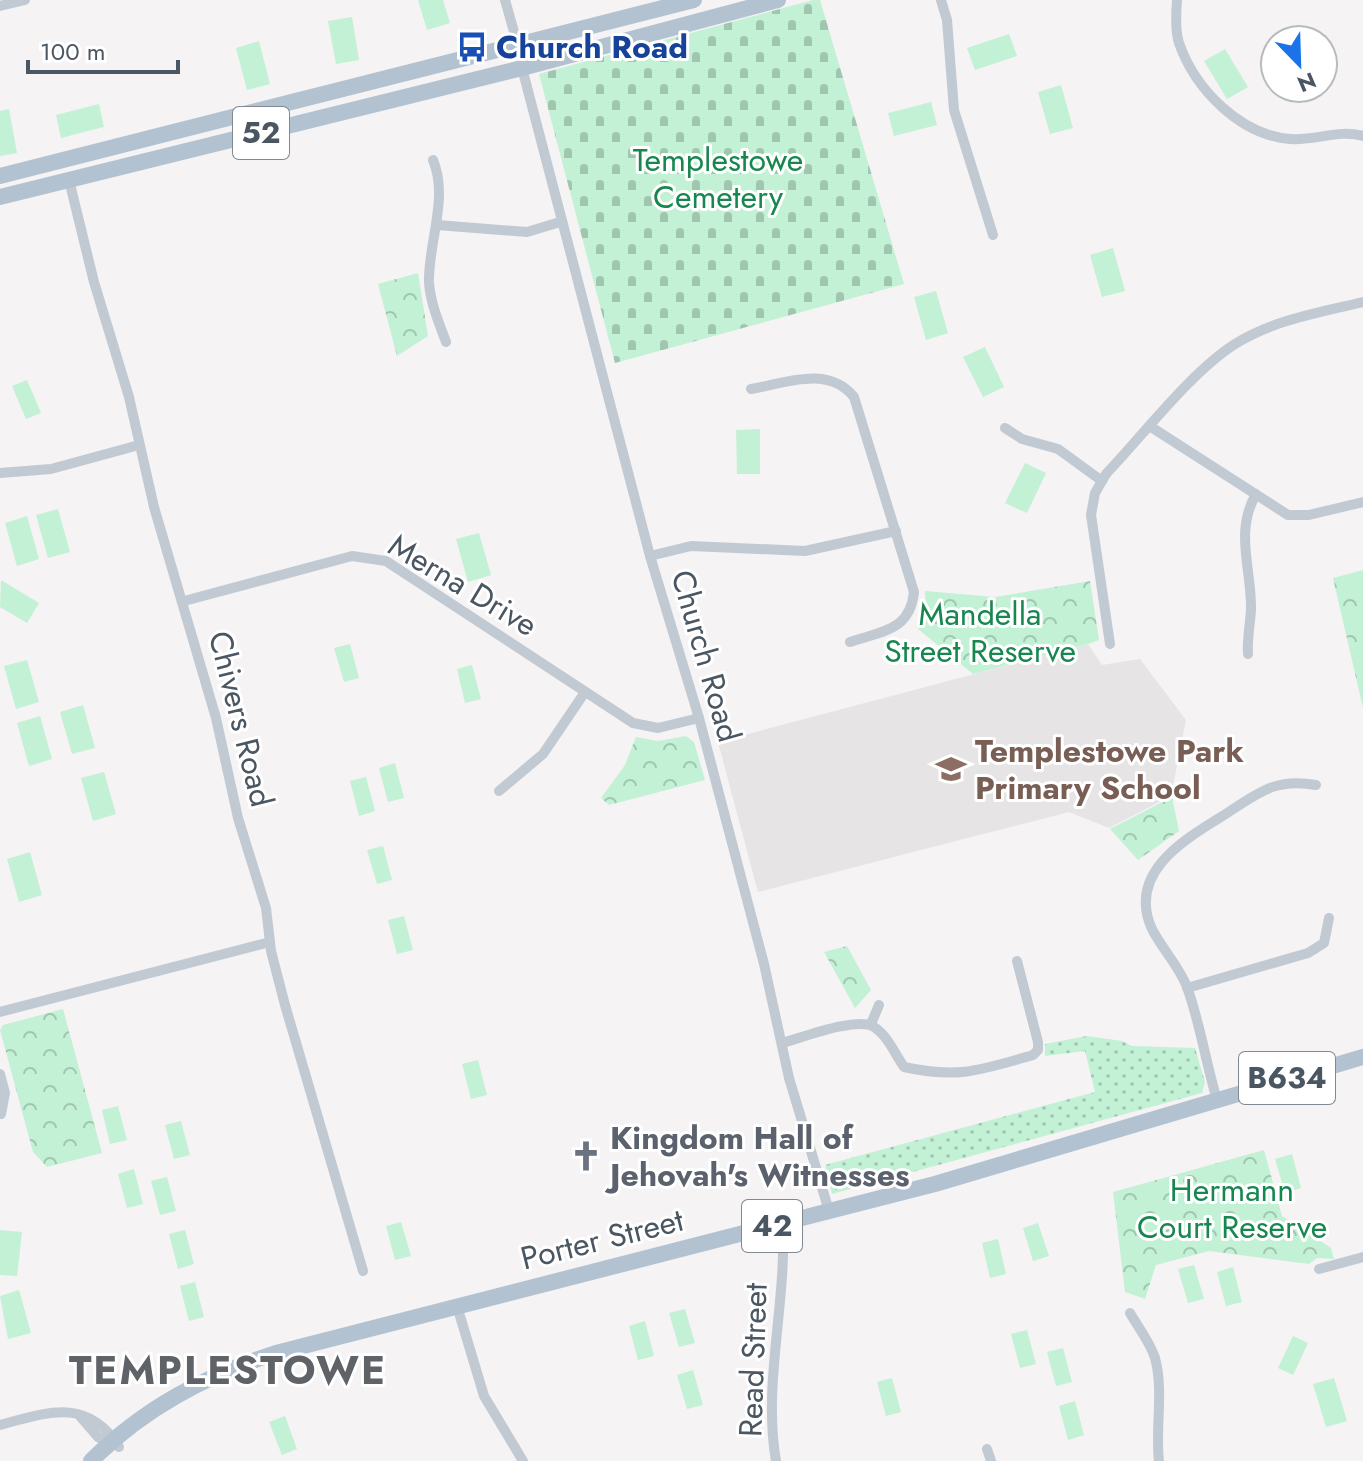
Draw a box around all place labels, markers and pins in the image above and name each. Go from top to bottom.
place label: Church Road [496,24,688,70]
bus stop icon: Church Road [455,30,489,64]
place label: Templestowe Park Primary School [975,728,1244,811]
school or university icon: Templestowe Park Primary School [934,752,968,786]
place label: Kingdom Hall of Jehovah's Witnesses [604,1115,910,1198]
church icon: Kingdom Hall of Jehovah's Witnesses [569,1139,603,1173]

